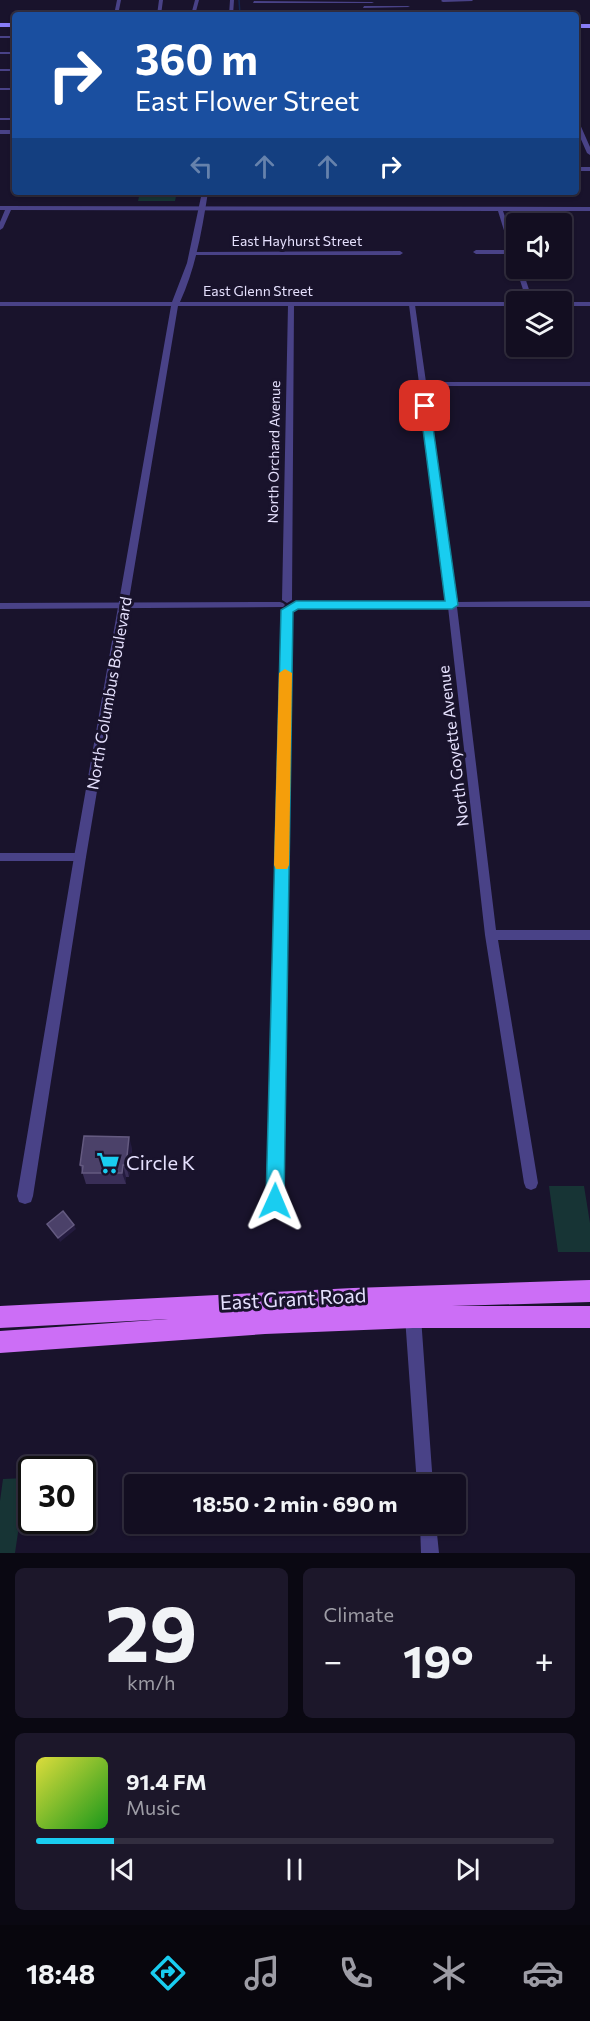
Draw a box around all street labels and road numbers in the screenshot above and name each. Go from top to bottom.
street label: East Hayhurst Street [232,232,363,249]
street label: East Glenn Street [203,282,313,299]
street label: North Orchard Avenue [264,380,283,524]
street label: North Columbus Boulevard [82,595,135,791]
street label: North Goyette Avenue [433,665,472,828]
street label: East Grant Road [219,1282,367,1314]

